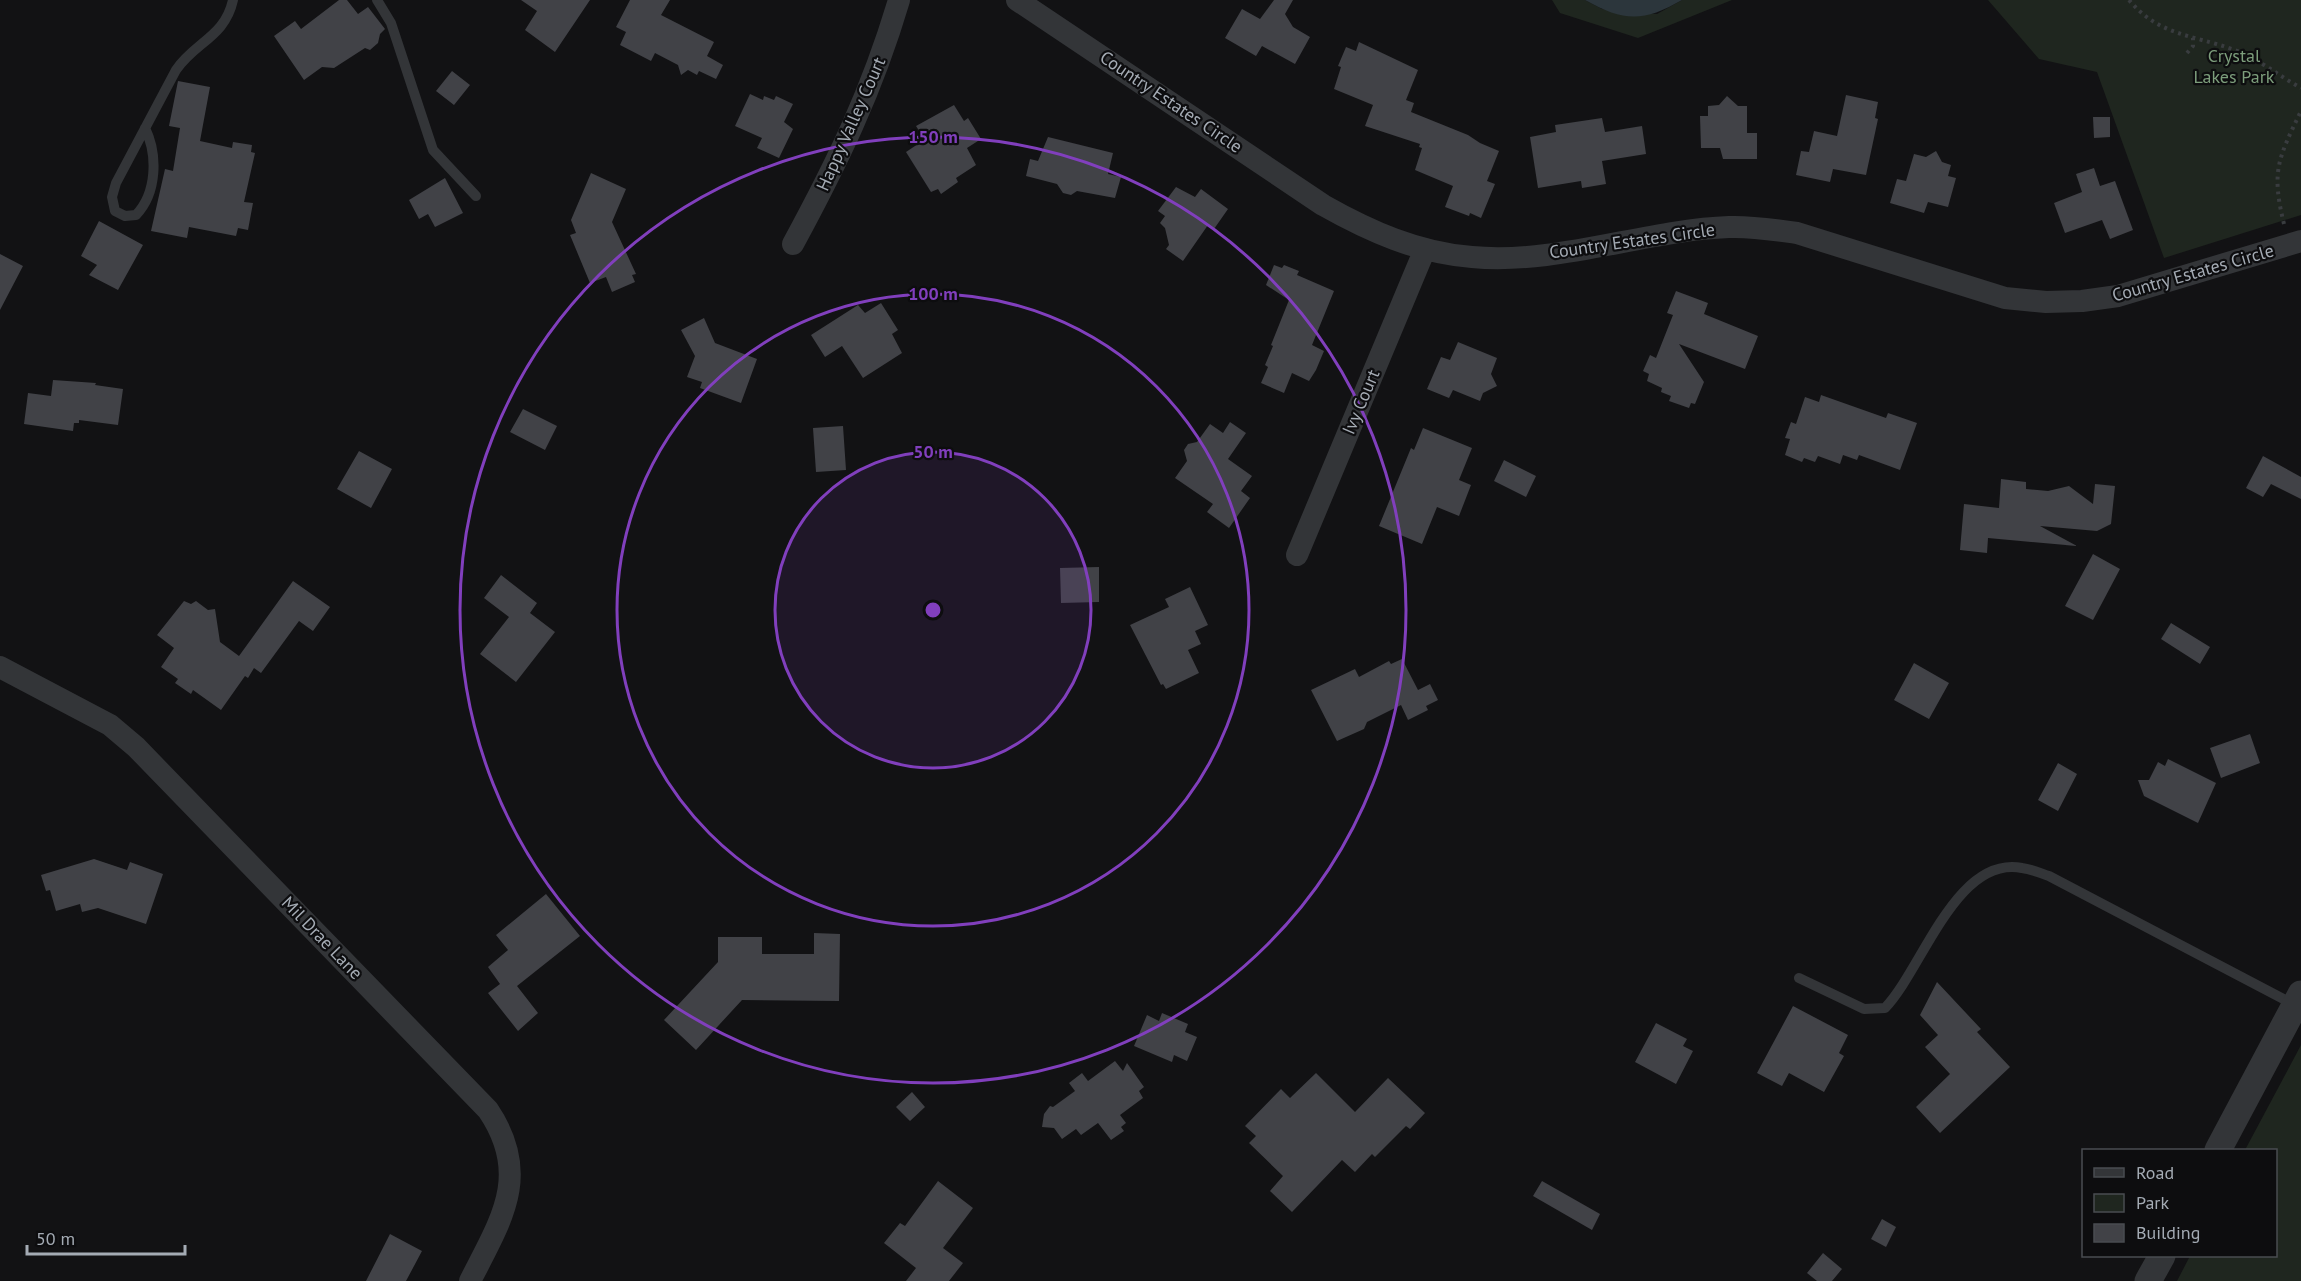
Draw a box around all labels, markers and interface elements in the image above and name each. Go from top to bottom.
park label: Crystal Lakes Park [2194,44,2275,88]
street label: Country Estates Circle [1096,45,1247,158]
street label: Happy Valley Court [811,53,890,194]
text: 150 m [908,125,958,148]
street label: Country Estates Circle [1548,217,1716,264]
street label: Country Estates Circle [2109,238,2276,307]
text: 100 m [908,282,958,305]
street label: Ivy Court [1337,366,1384,438]
text: 50 m [913,440,953,463]
centre of rings [923,600,943,620]
street label: Mil Drae Lane [277,891,368,984]
legend [2082,1149,2277,1257]
text: Road [2136,1161,2174,1184]
text: Park [2136,1191,2169,1214]
scale bar [27,1218,184,1256]
text: Building [2136,1221,2200,1244]
text: 50 m [36,1227,75,1250]

